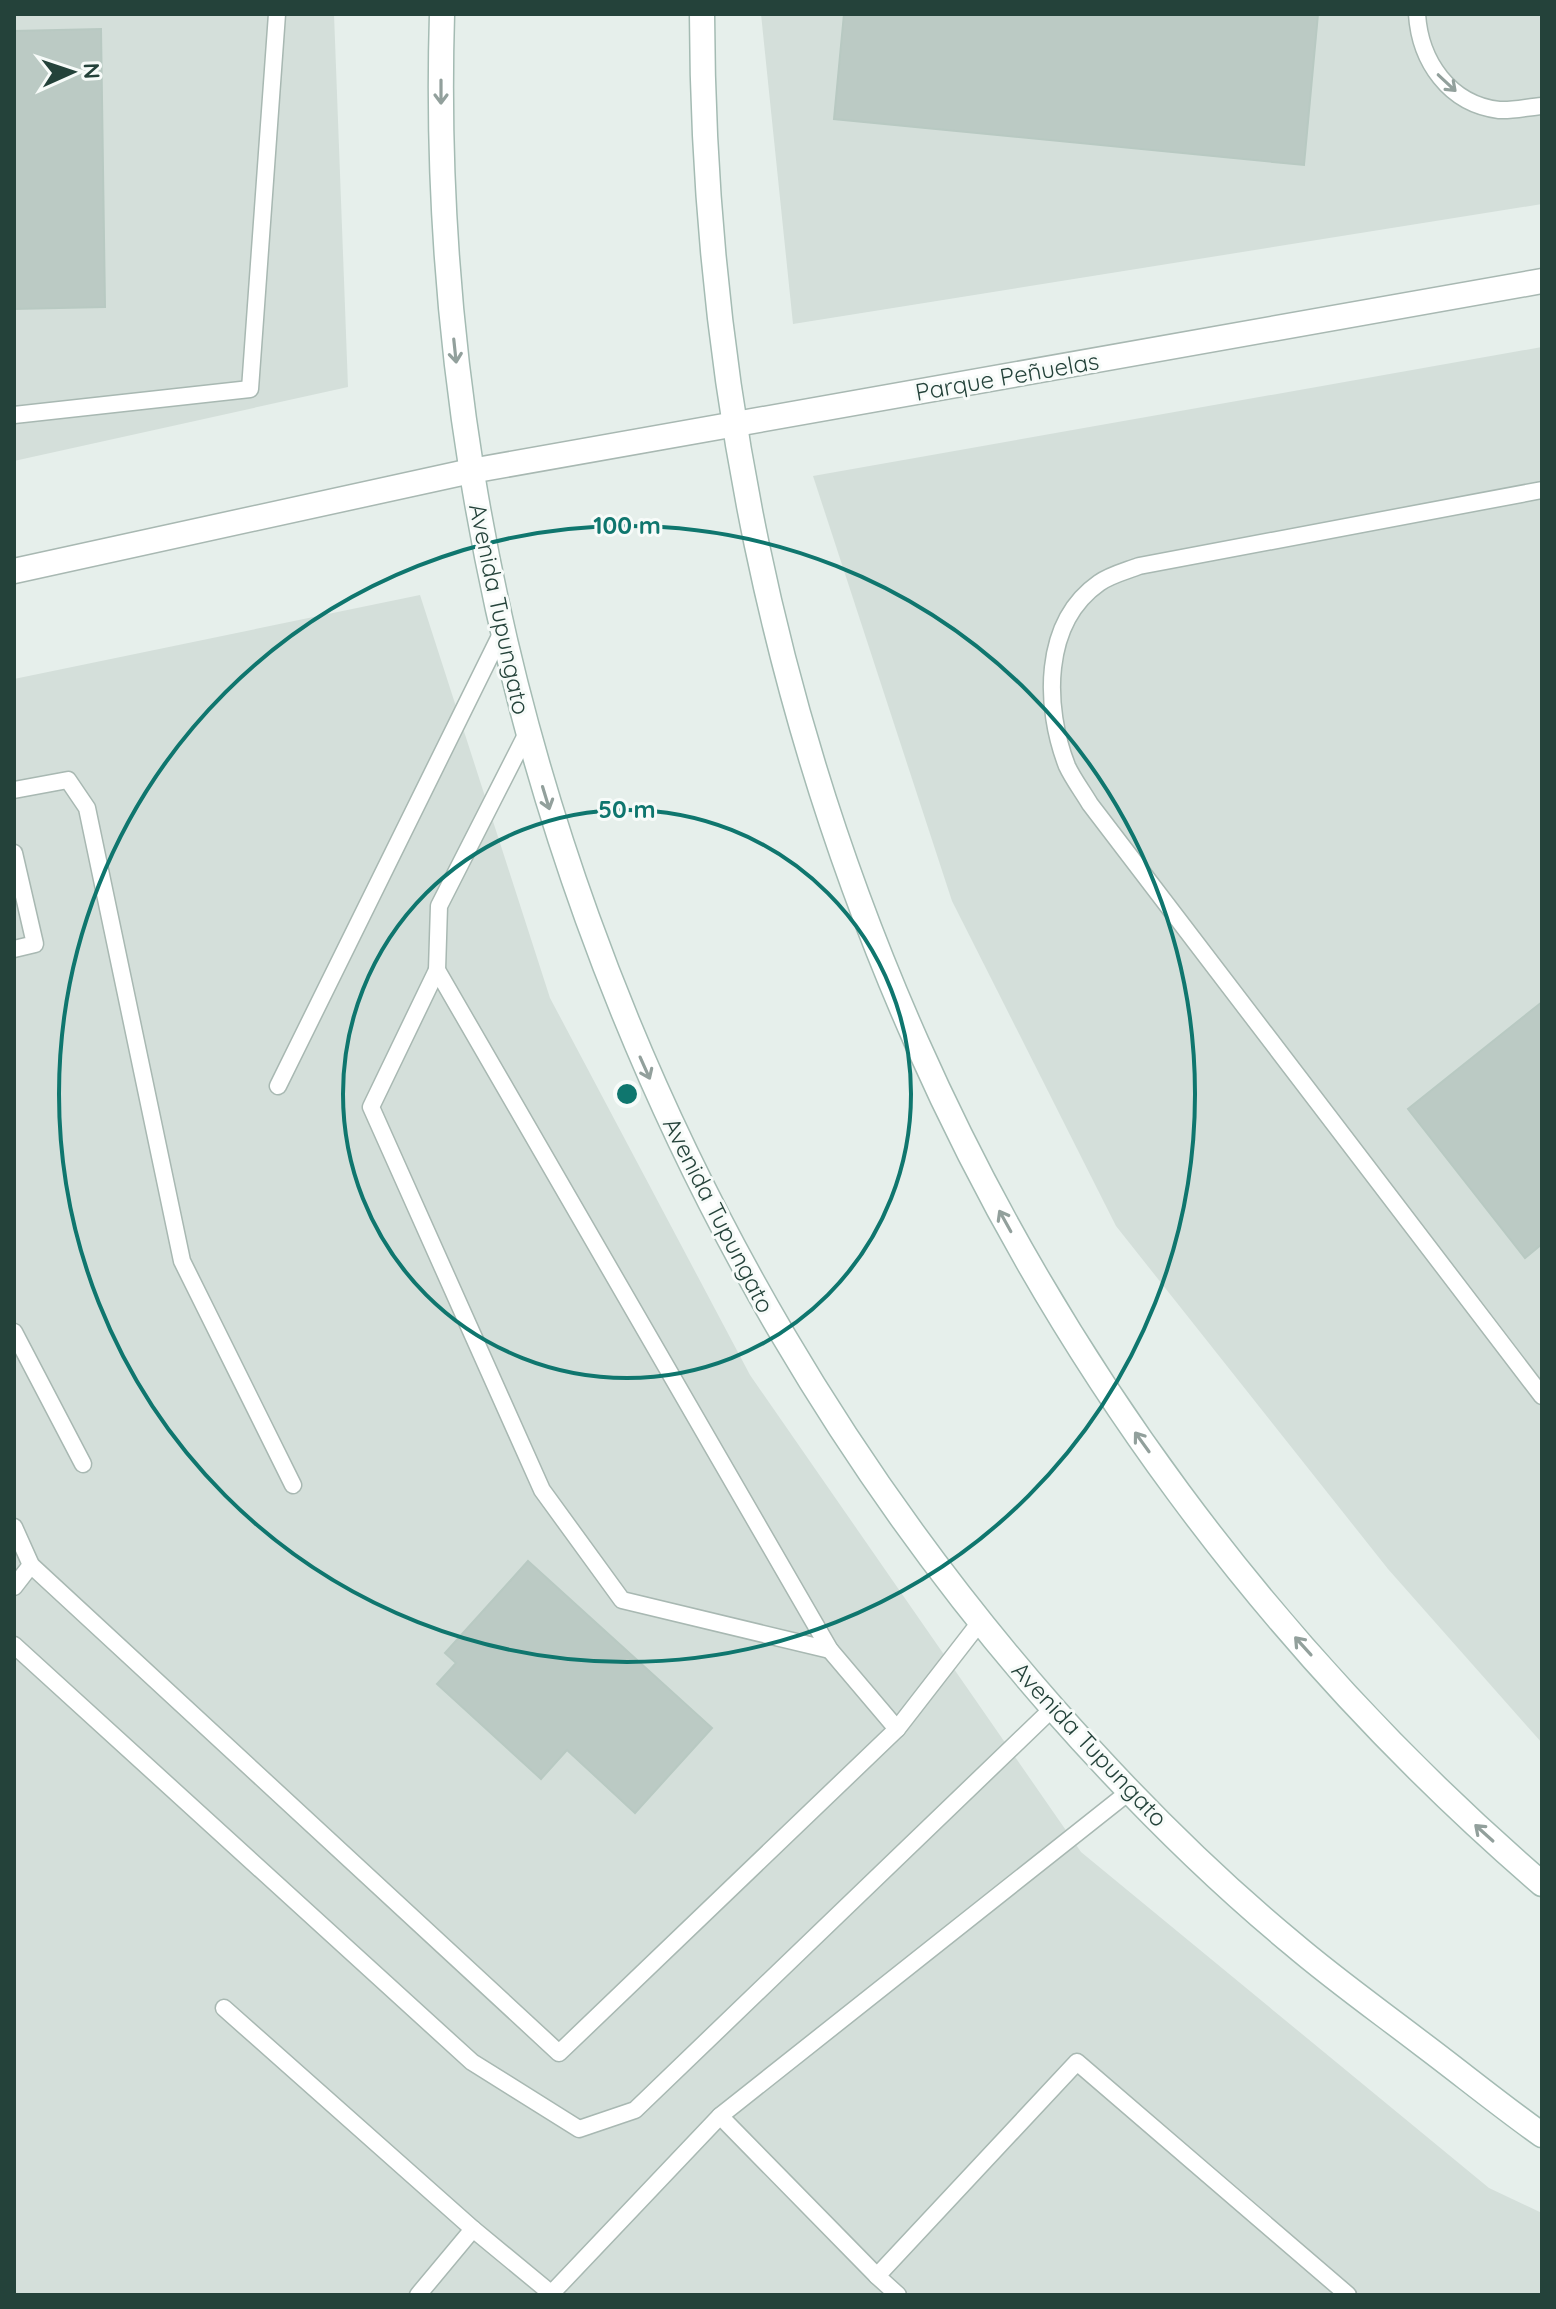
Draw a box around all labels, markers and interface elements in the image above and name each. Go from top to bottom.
north arrow [32,32,112,112]
text: N [78,62,106,80]
one-way arrow [1436,74,1456,92]
one-way arrow [433,78,449,105]
one-way arrow [448,338,463,364]
street label: Parque Peñuelas [913,345,1101,407]
street label: Avenida Tupungato [463,501,537,717]
text: 100 m [593,510,661,540]
one-way arrow [539,784,554,810]
text: 50 m [598,794,656,824]
one-way arrow [639,1055,654,1079]
centre of rings [613,1080,641,1108]
street label: Avenida Tupungato [657,1112,781,1318]
one-way arrow [996,1210,1012,1234]
one-way arrow [1133,1432,1150,1454]
one-way arrow [1294,1637,1312,1657]
street label: Avenida Tupungato [1006,1655,1174,1833]
one-way arrow [1474,1824,1494,1842]

